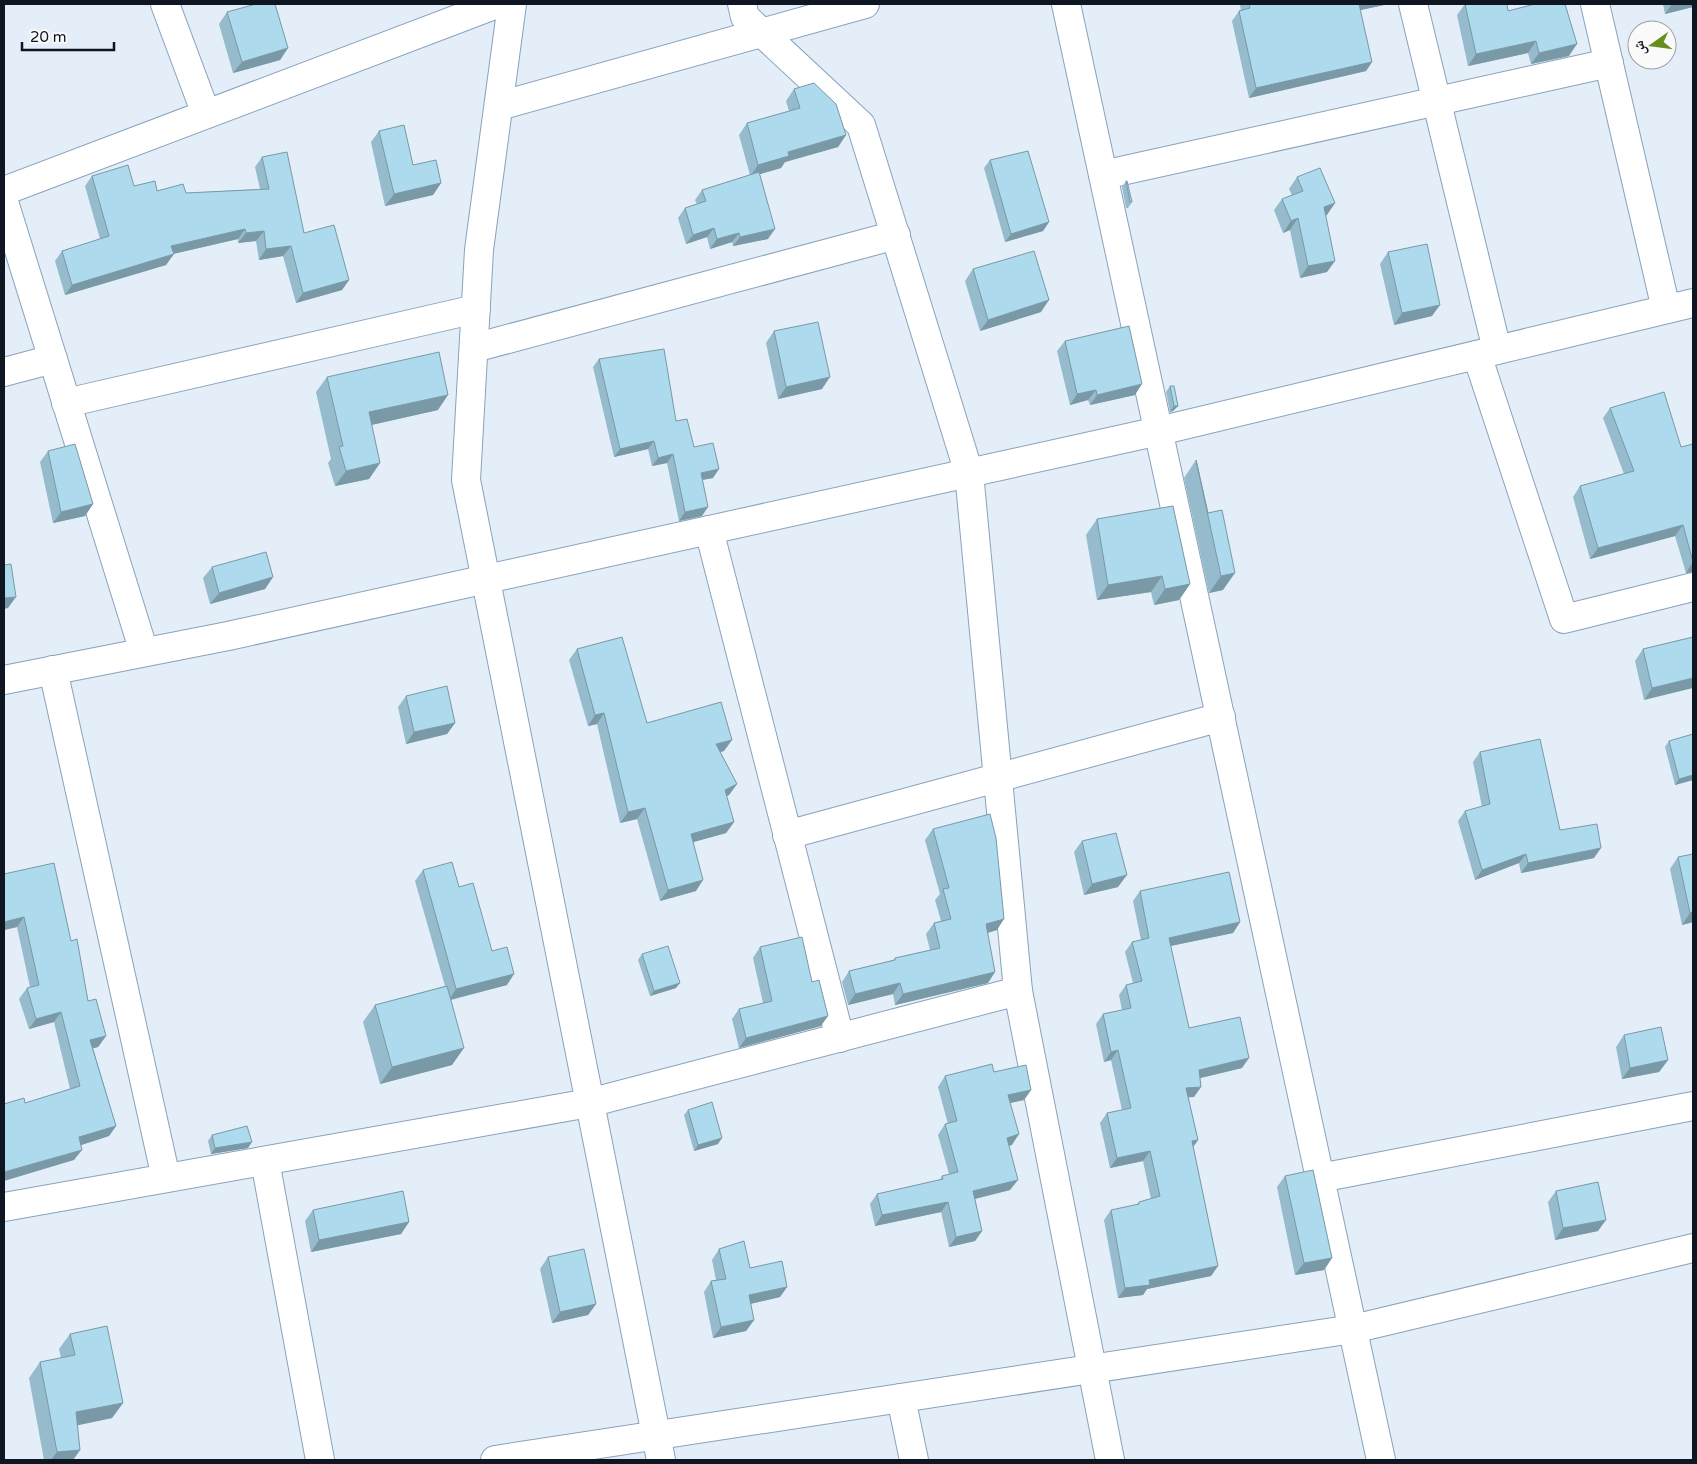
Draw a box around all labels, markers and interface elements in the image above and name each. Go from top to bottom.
scale bar [22,20,115,52]
north arrow [1627,20,1677,70]
text: 20 m [30,28,67,46]
text: ش [1630,39,1650,57]

